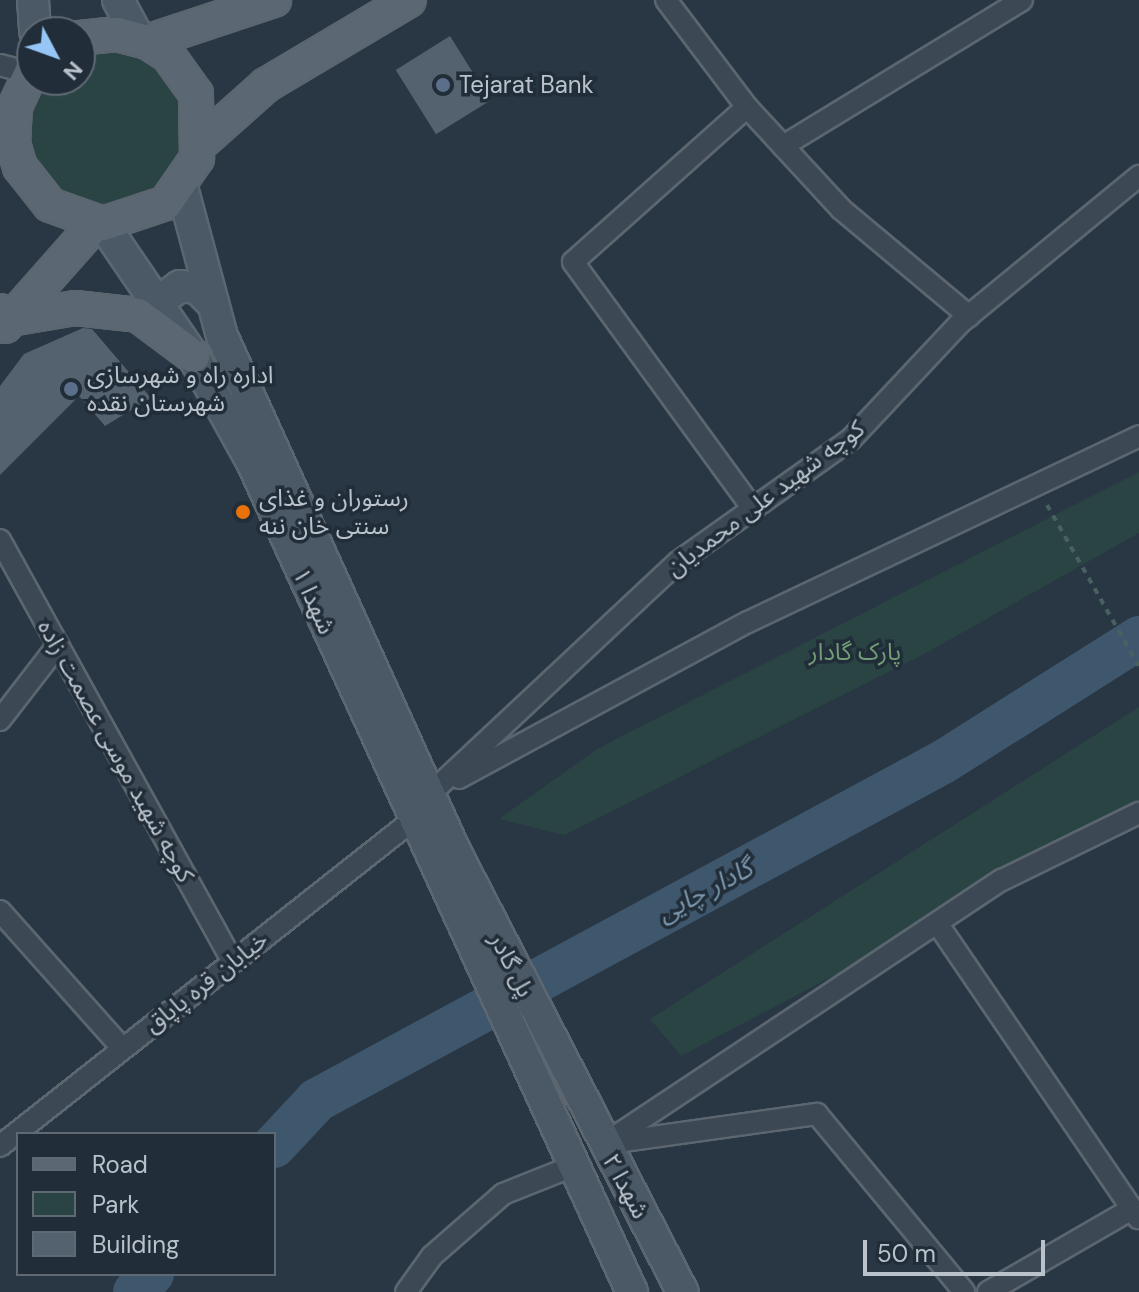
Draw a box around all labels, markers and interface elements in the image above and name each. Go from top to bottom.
north arrow [16,16,96,96]
text: N [57,55,89,86]
place label: Tejarat Bank [459,71,594,99]
marker: Tejarat Bank [434,76,452,94]
place label: اداره راه و شهرسازی شهرستان نقده [87,361,274,417]
marker: اداره راه و شهرسازی شهرستان نقده [62,380,80,398]
street label: کوچه شهید علی محمدیان [660,414,870,582]
place label: رستوران و غذای سنتی خان ننه [259,484,409,540]
marker: رستوران و غذای سنتی خان ننه [234,503,252,521]
street label: شهدا ۱ [287,563,341,639]
street label: کوچه شهید موسی عصمت زاده [32,615,200,887]
park label: پارک گادار [809,638,901,666]
water label: گادار چایی [652,853,758,929]
street label: خیابان قره پاپاق [139,925,273,1039]
street label: پل گادر [484,928,540,1002]
legend [16,1132,276,1276]
text: Road [92,1149,148,1180]
street label: شهدا ۲ [597,1149,655,1223]
text: Park [92,1189,139,1220]
scale bar [867,1224,1049,1274]
text: Building [92,1229,179,1260]
text: 50 m [877,1238,936,1269]

